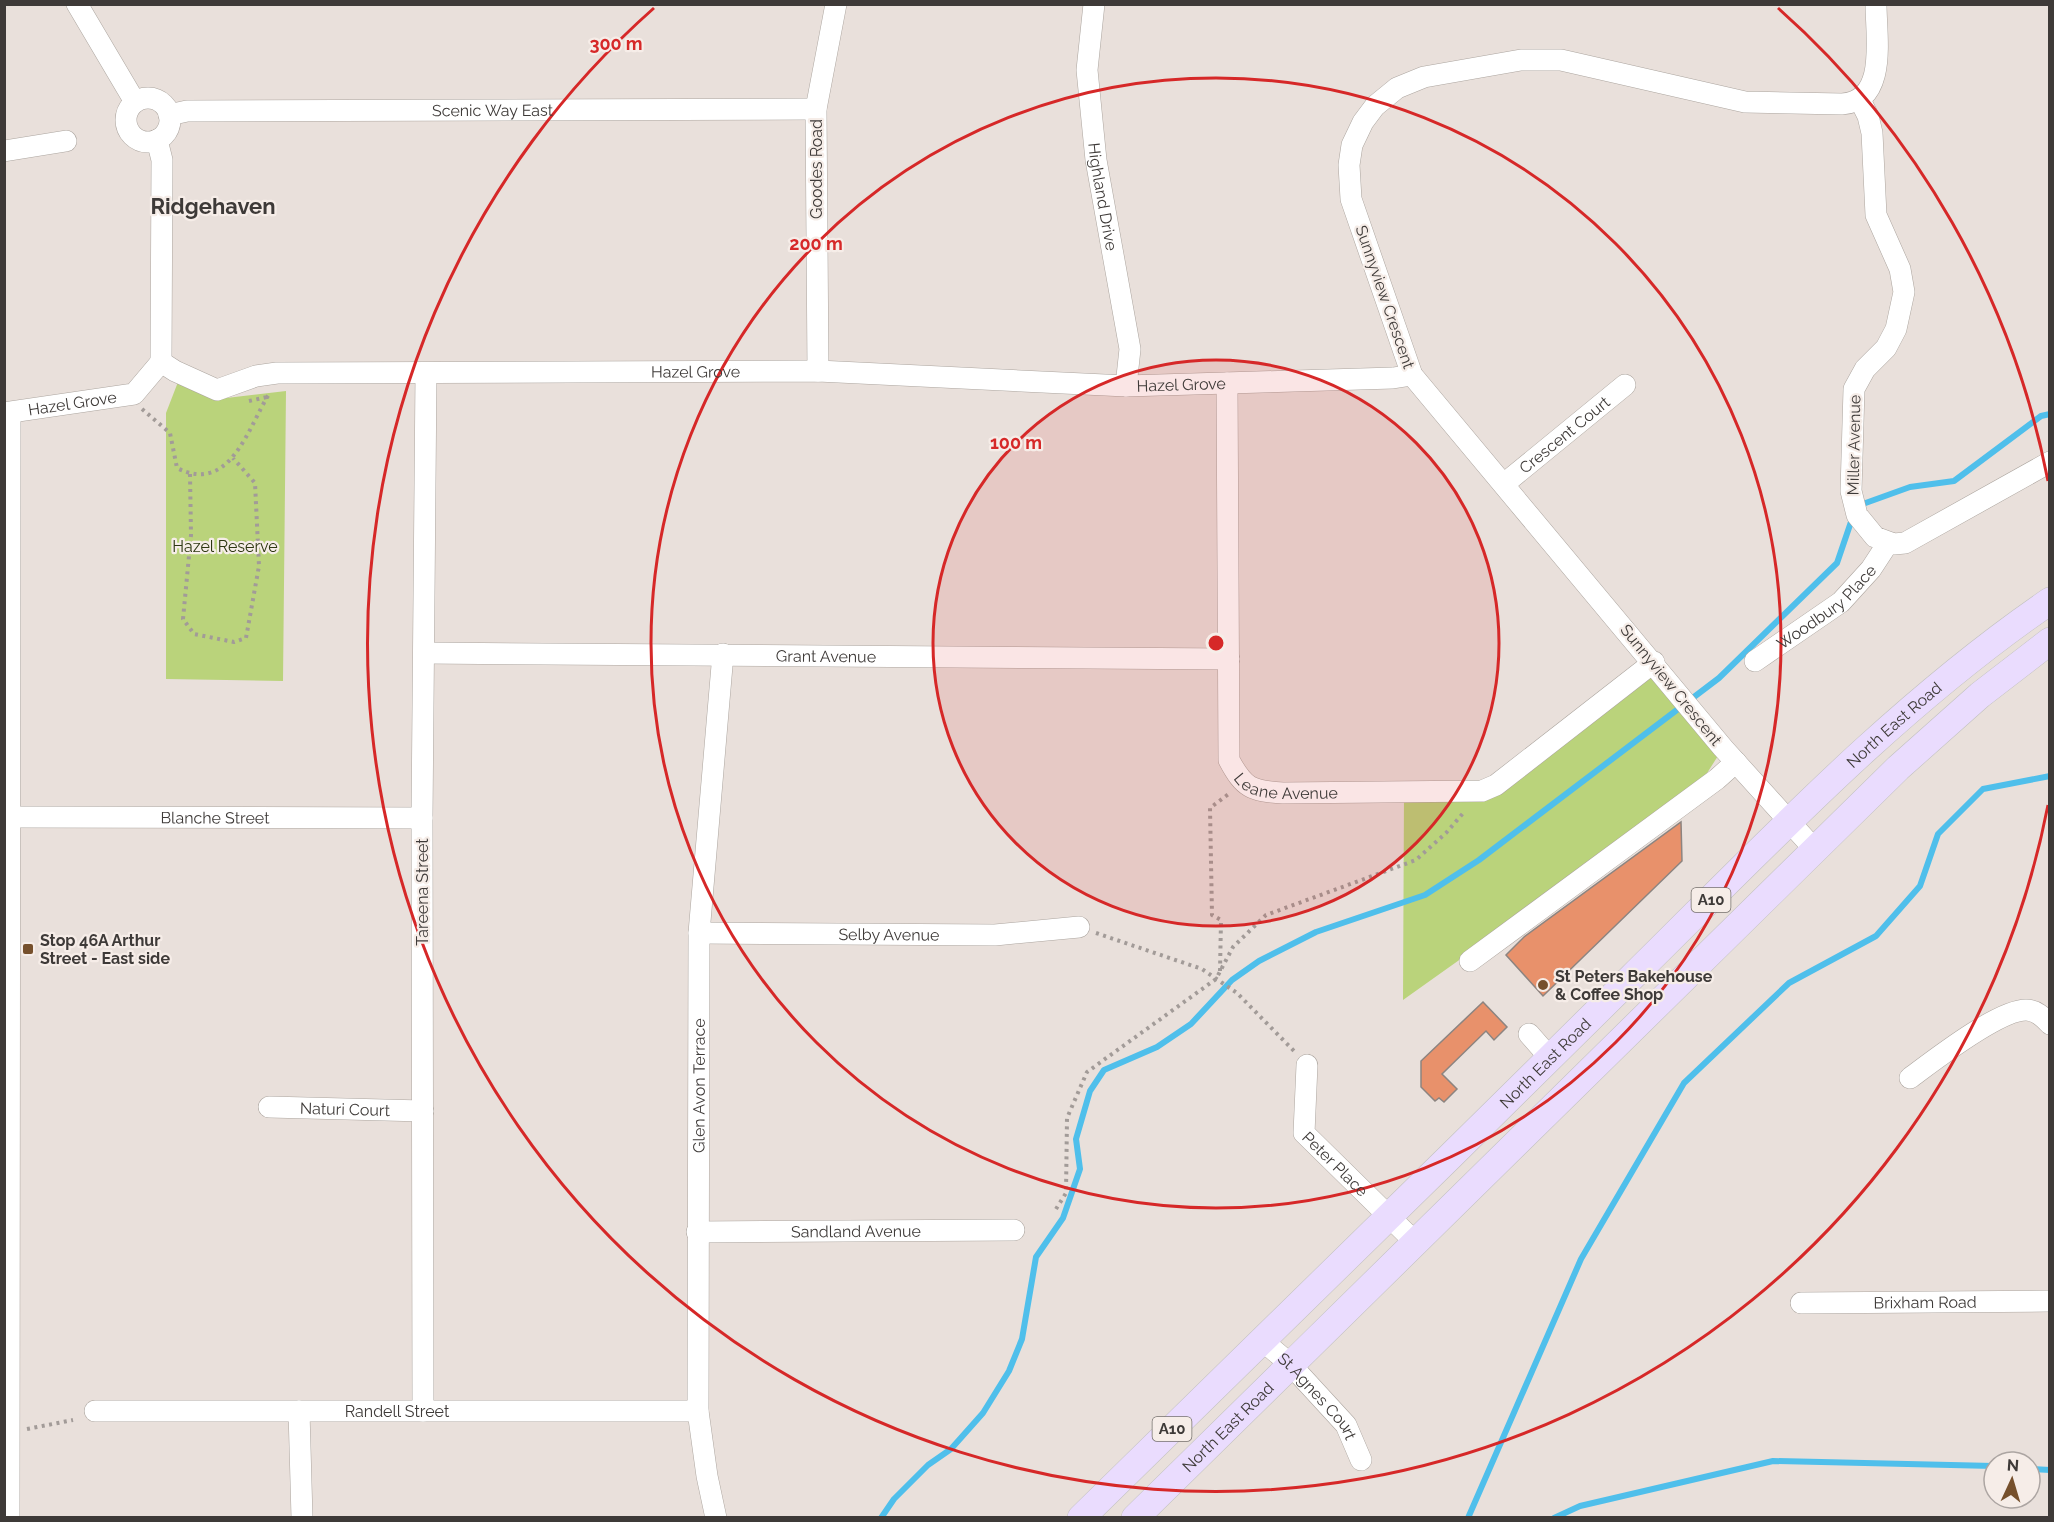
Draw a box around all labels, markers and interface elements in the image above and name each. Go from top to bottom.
text: 300 m [589,33,643,54]
street label: Scenic Way East [432,100,554,120]
street label: Goodes Road [807,119,826,219]
street label: Highland Drive [1085,142,1122,252]
district label: Ridgehaven [150,193,276,219]
street label: Sunnyview Crescent [1352,223,1419,372]
text: 200 m [789,233,843,254]
street label: Hazel Grove [651,362,740,381]
street label: Hazel Grove [1136,374,1226,395]
street label: Hazel Grove [27,387,118,419]
street label: Crescent Court [1515,392,1614,477]
street label: Miller Avenue [1844,395,1864,495]
text: 100 m [990,432,1042,453]
park label: Hazel Reserve [172,537,278,556]
street label: Woodbury Place [1773,561,1880,653]
street label: Sunnyview Crescent [1616,621,1726,750]
centre of rings [1206,633,1226,653]
street label: Grant Avenue [776,646,876,666]
street label: North East Road [1843,678,1945,771]
street label: Leane Avenue [1230,769,1338,803]
street label: Blanche Street [160,808,270,827]
street label: Tareena Street [413,838,432,946]
road number: A10 [1692,888,1730,912]
street label: Selby Avenue [838,924,940,944]
place label: Stop 46A Arthur Street - East side [40,931,170,968]
marker: Stop 46A Arthur Street - East side [21,942,35,956]
place label: St Peters Bakehouse & Coffee Shop [1555,967,1713,1004]
marker: St Peters Bakehouse & Coffee Shop [1536,978,1550,992]
street label: North East Road [1496,1014,1595,1112]
street label: Glen Avon Terrace [689,1018,708,1153]
street label: Naturi Court [300,1098,391,1120]
street label: Peter Place [1299,1127,1372,1200]
street label: Sandland Avenue [791,1221,921,1241]
street label: Brixham Road [1873,1292,1977,1312]
street label: St Agnes Court [1274,1348,1361,1443]
street label: North East Road [1178,1378,1277,1476]
street label: Randell Street [345,1402,450,1421]
road number: A10 [1152,1417,1192,1441]
north arrow [1982,1450,2042,1510]
text: N [2006,1456,2020,1475]

